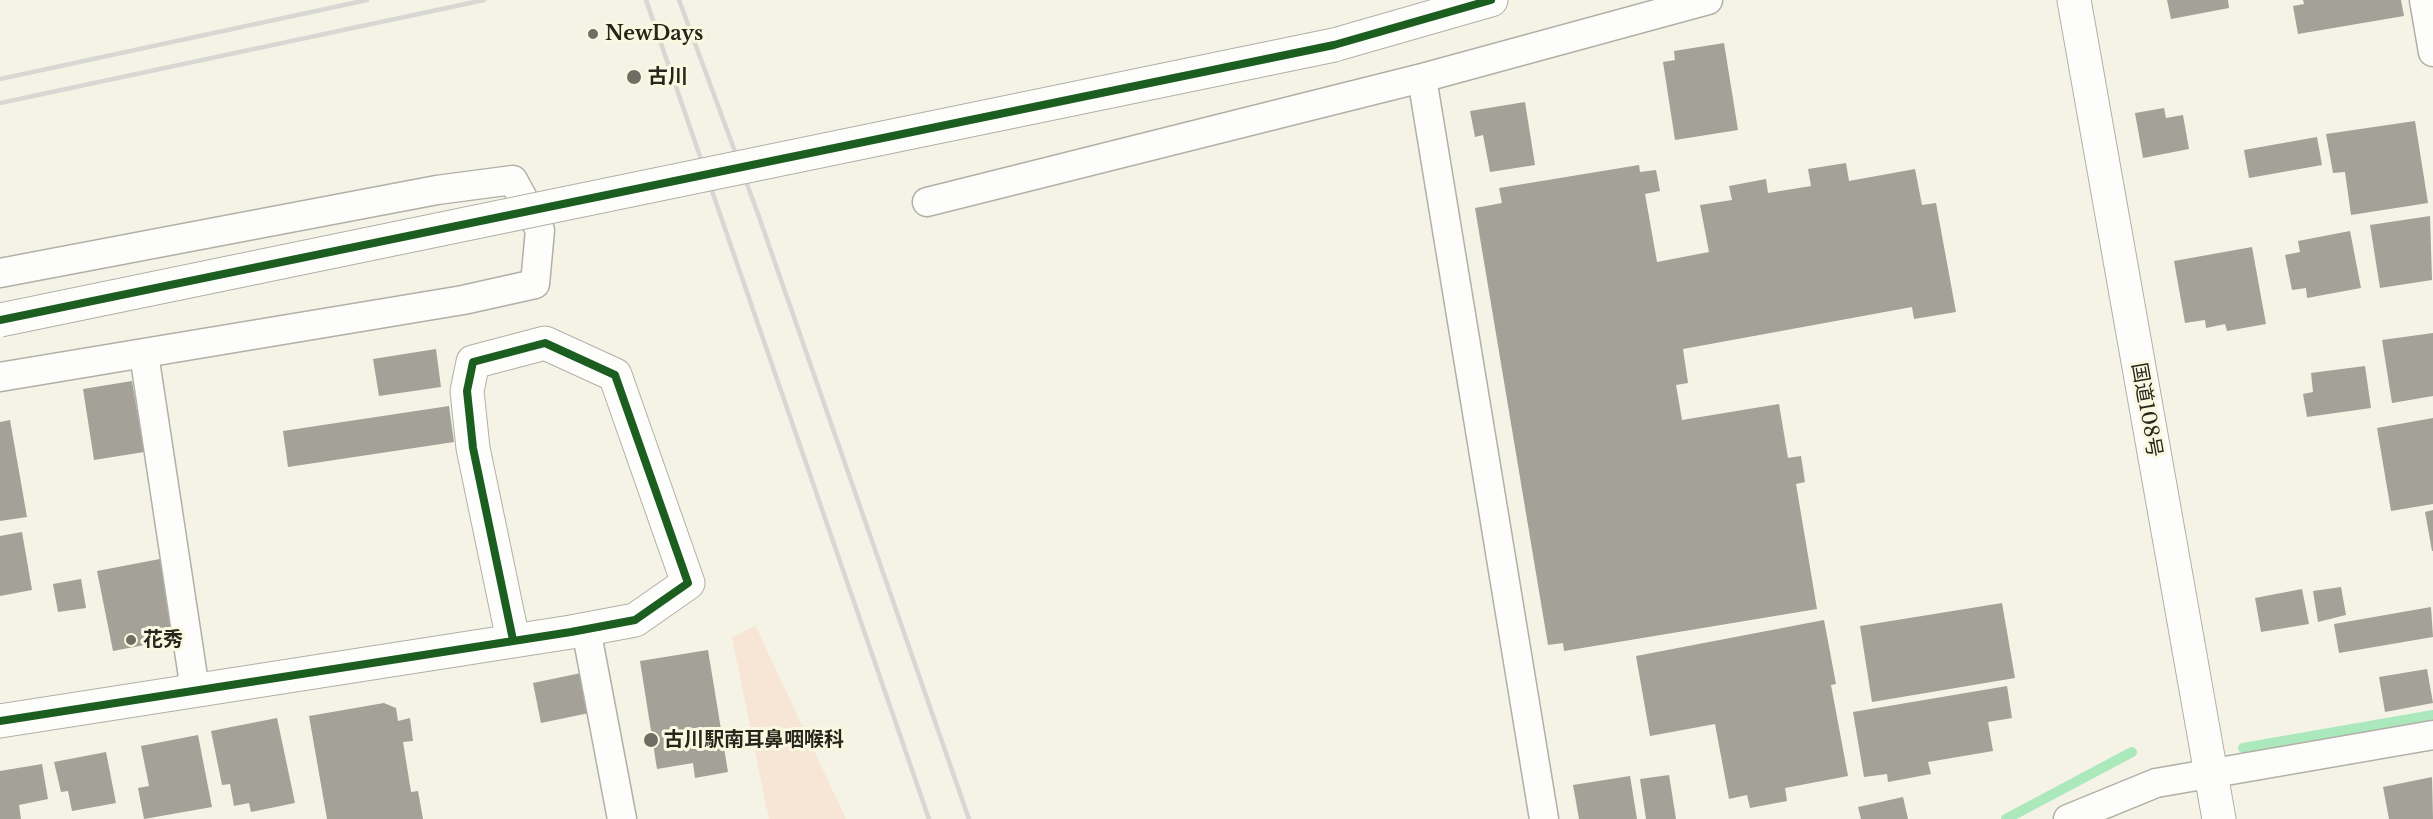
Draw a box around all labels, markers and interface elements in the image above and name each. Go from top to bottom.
place label: NewDays [605,22,703,46]
marker: NewDays [586,27,600,41]
place label: 古川 [648,65,688,89]
marker: 古川 [625,68,643,86]
street label: 国道108号 [2126,361,2166,459]
place label: 花秀 [143,628,183,652]
marker: 花秀 [124,633,138,647]
place label: 古川駅南耳鼻咽喉科 [664,728,844,752]
marker: 古川駅南耳鼻咽喉科 [642,731,660,749]

